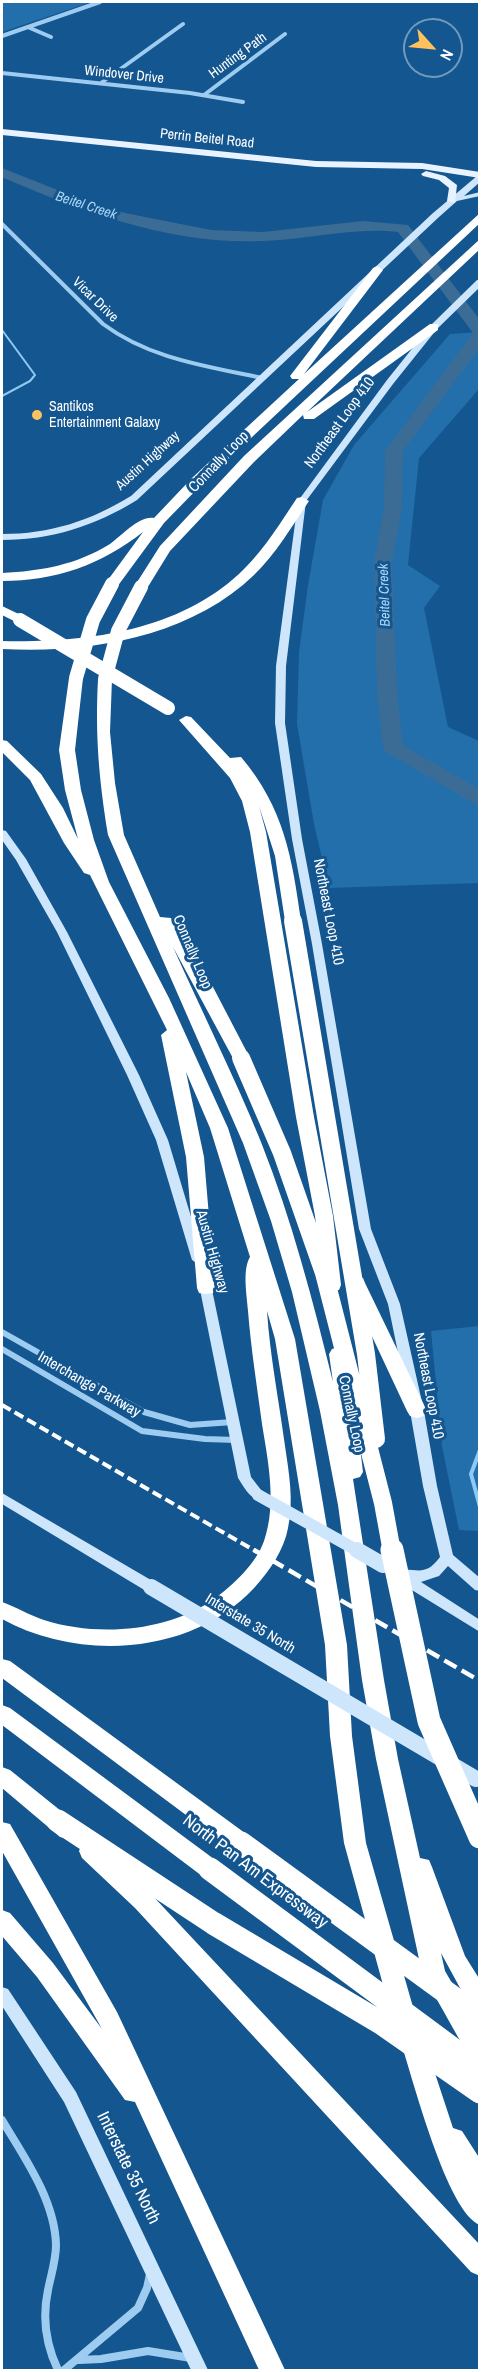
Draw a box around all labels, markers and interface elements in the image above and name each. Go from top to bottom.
north arrow [403,18,463,78]
street label: Hunting Path [206,30,270,82]
text: N [435,46,459,64]
street label: Windover Drive [83,62,165,88]
street label: Perrin Beitel Road [159,126,255,152]
water label: Beitel Creek [53,188,119,224]
street label: Vicar Drive [69,274,121,326]
street label: Northeast Loop 410 [301,374,379,472]
place label: Santikos Entertainment Galaxy [49,399,160,431]
marker: Santikos Entertainment Galaxy [30,408,44,422]
street label: Connally Loop [185,427,253,497]
street label: Austin Highway [113,428,183,494]
water label: Beitel Creek [376,563,394,627]
street label: Northeast Loop 410 [309,857,347,967]
street label: Connally Loop [168,912,216,992]
street label: Austin Highway [191,1208,233,1296]
street label: Northeast Loop 410 [409,1331,447,1441]
street label: Interchange Parkway [34,1348,144,1422]
street label: Connally Loop [334,1374,368,1454]
street label: Interstate 35 North [202,1590,298,1658]
street label: North Pan Am Expressway [178,1810,332,1934]
street label: Interstate 35 North [91,2108,165,2228]

